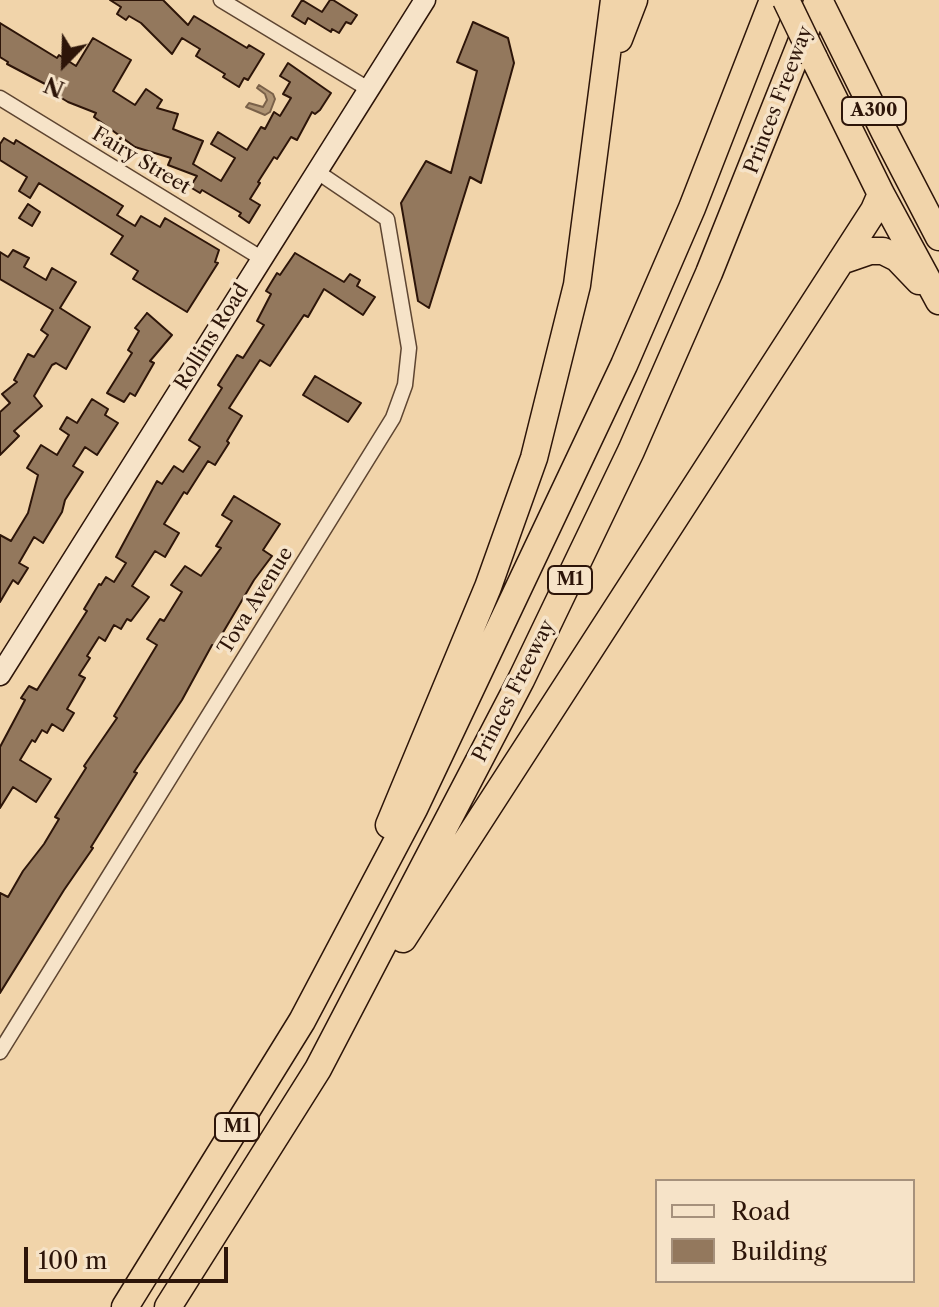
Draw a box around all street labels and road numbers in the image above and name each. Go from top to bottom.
street label: Princes Freeway [740,23,818,177]
road number: A300 [842,97,906,125]
street label: Fairy Street [87,122,195,200]
street label: Rollins Road [170,279,254,395]
street label: Tova Avenue [214,543,298,659]
road number: M1 [548,566,592,594]
street label: Princes Freeway [468,616,560,766]
road number: M1 [215,1113,259,1141]

